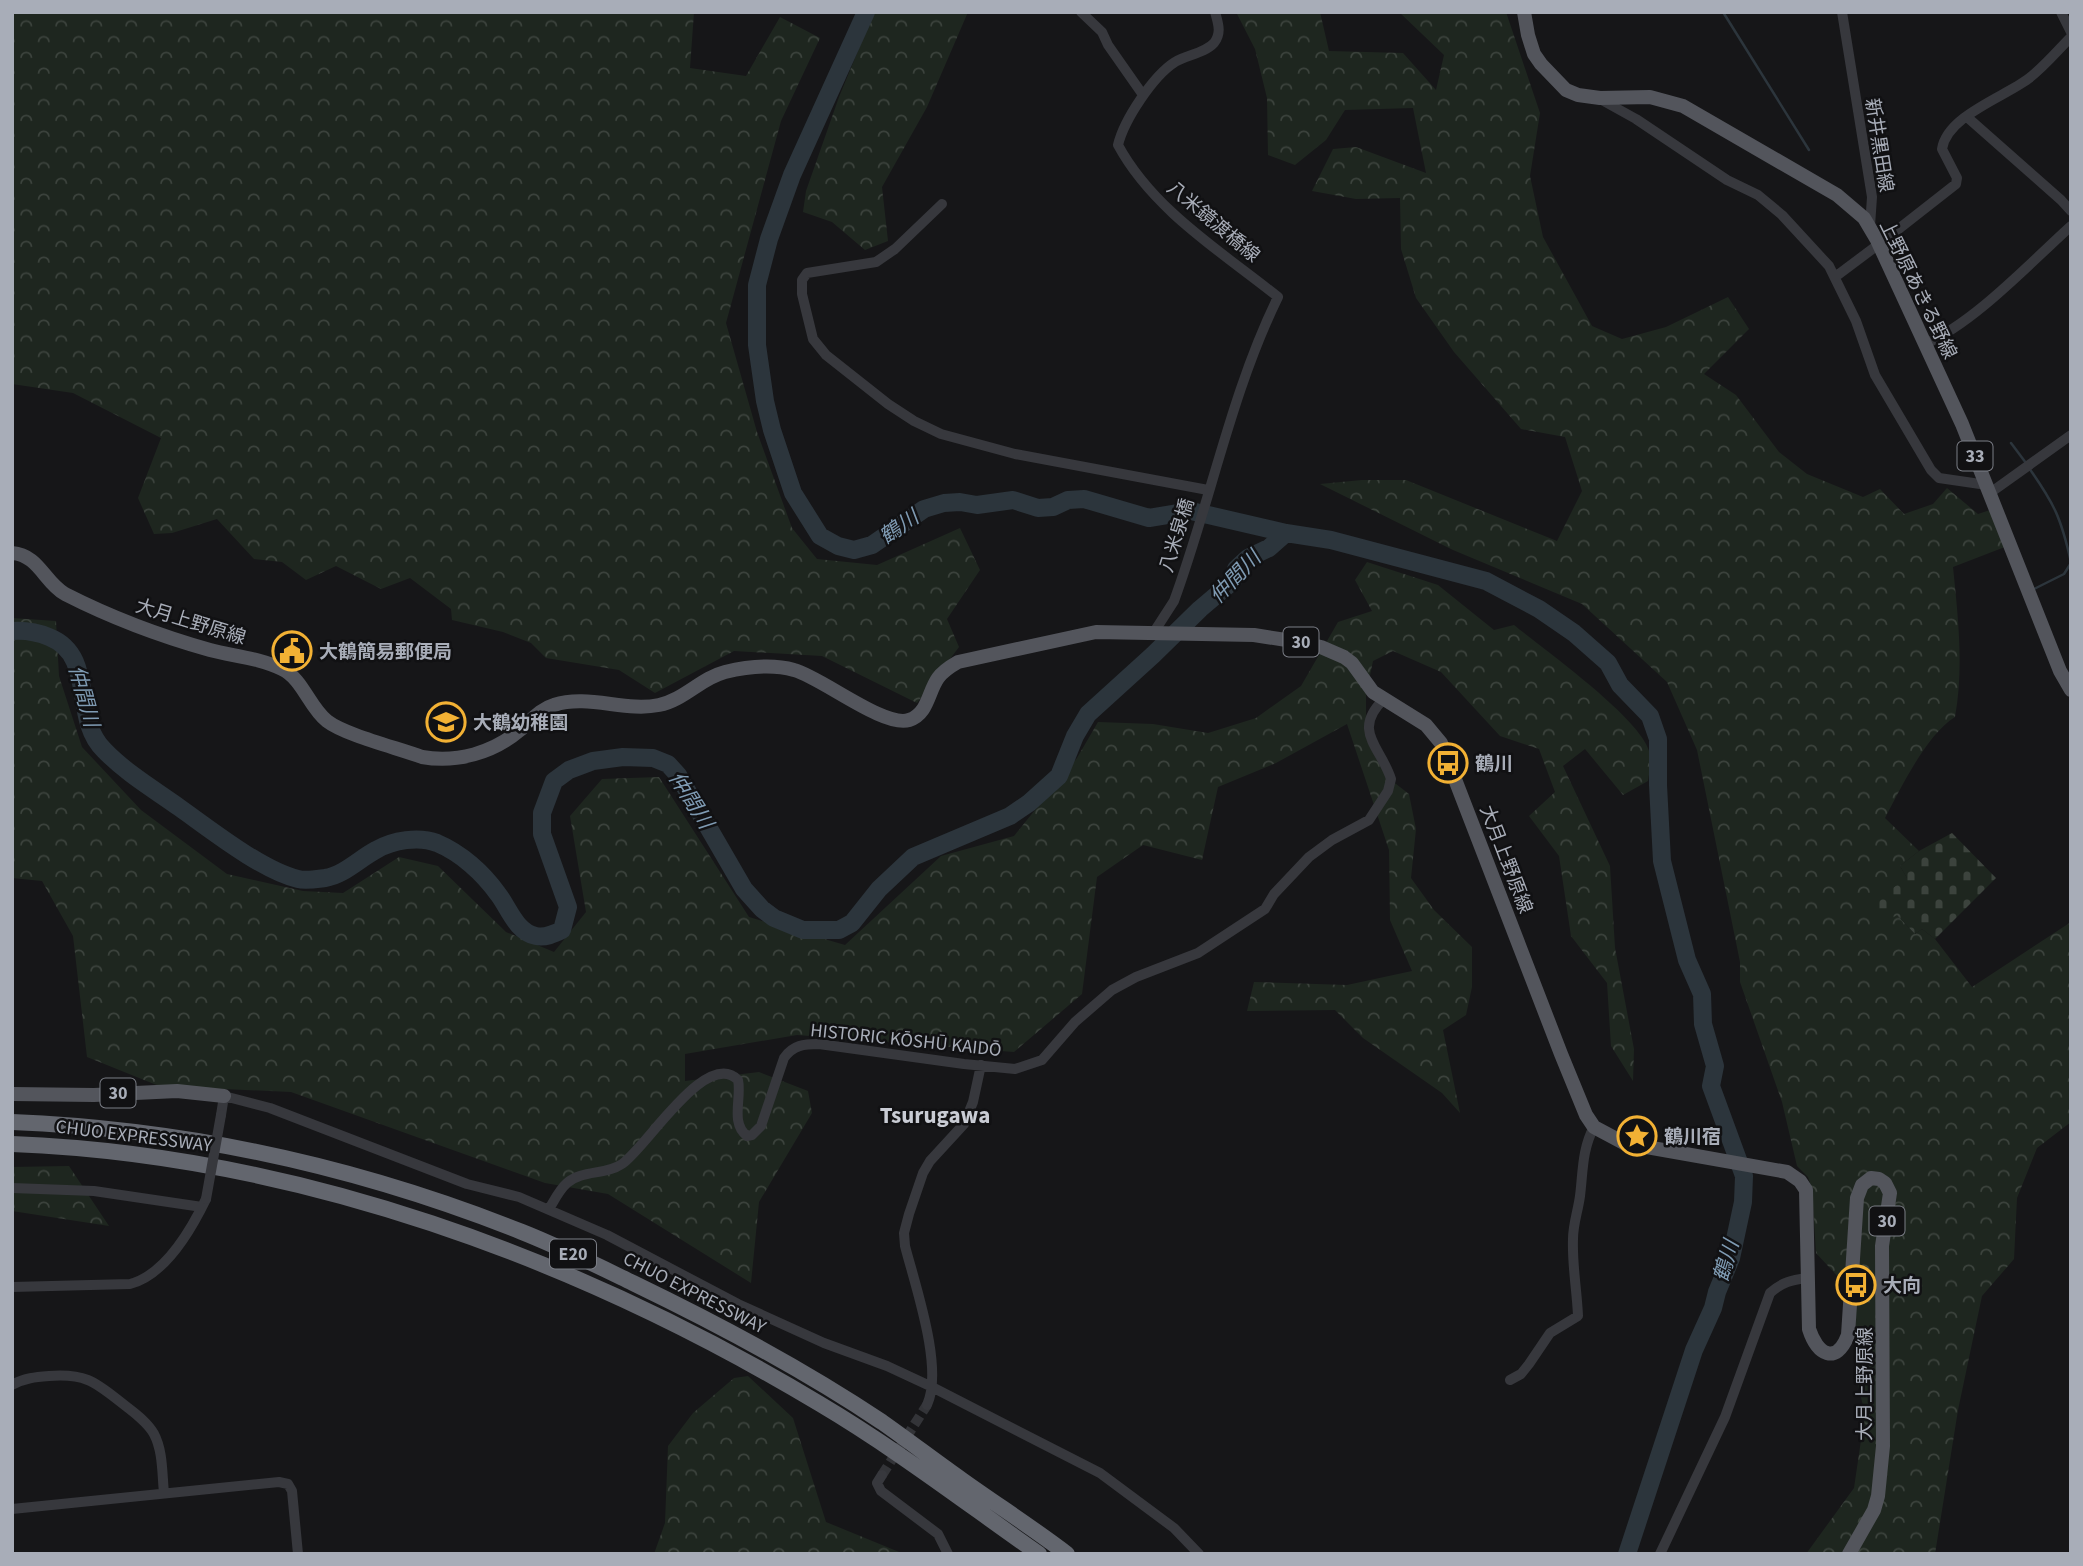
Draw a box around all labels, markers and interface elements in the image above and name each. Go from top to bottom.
street label: 新井黒田線 [1858,96,1899,194]
street label: 八米鏡渡橋線 [1161,175,1265,269]
street label: 上野原あきる野線 [1872,216,1963,364]
road number: 33 [1958,442,1993,470]
street label: 八米泉橋 [1153,495,1201,576]
water label: 鶴川 [873,502,926,551]
water label: 仲間川 [1202,542,1269,610]
street label: 大月上野原線 [132,593,249,652]
road number: 30 [1284,628,1318,656]
public building icon: 大鶴簡易郵便局 [271,630,313,672]
place label: 大鶴簡易郵便局 [319,639,452,666]
water label: 仲間川 [61,662,107,732]
school or university icon: 大鶴幼稚園 [425,701,467,743]
place label: 大鶴幼稚園 [473,710,568,737]
bus stop icon: 鶴川 [1427,742,1469,784]
place label: 鶴川 [1475,751,1513,778]
water label: 仲間川 [662,765,721,836]
street label: 大月上野原線 [1473,801,1539,918]
street label: HISTORIC KŌSHŪ KAIDŌ [809,1017,1003,1064]
road number: 30 [100,1078,136,1108]
district label: Tsurugawa [880,1099,990,1132]
street label: CHUO EXPRESSWAY [54,1114,214,1160]
place icon: 鶴川宿 [1616,1115,1658,1157]
place label: 鶴川宿 [1664,1124,1721,1151]
road number: 30 [1870,1206,1904,1236]
water label: 鶴川 [1706,1235,1747,1285]
road number: E20 [550,1240,596,1268]
street label: CHUO EXPRESSWAY [618,1246,771,1342]
bus stop icon: 大向 [1835,1264,1877,1306]
place label: 大向 [1883,1273,1921,1300]
street label: 大月上野原線 [1852,1327,1879,1441]

